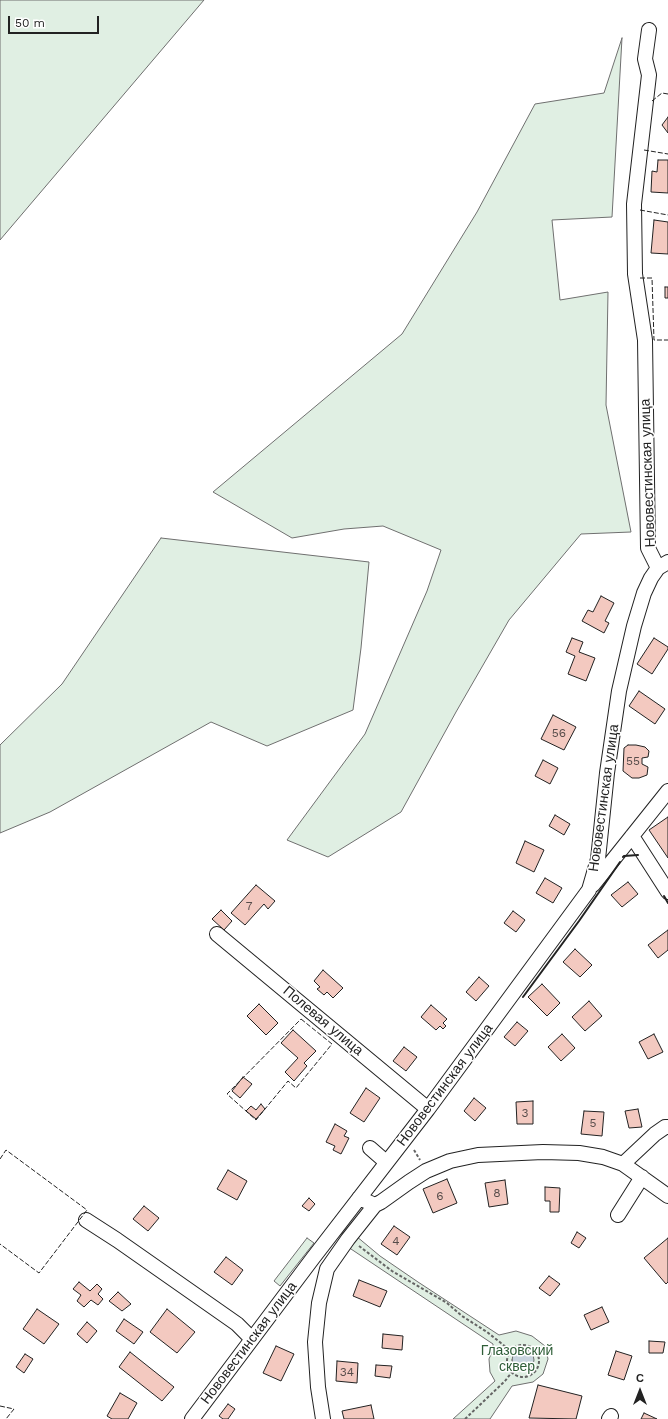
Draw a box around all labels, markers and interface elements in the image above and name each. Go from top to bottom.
scale bar [10,8,101,34]
text: 50 m [15,16,45,30]
street label: Нововестинская улица [637,398,659,548]
street label: Нововестинская улица [585,723,623,873]
house number: 56 [552,726,566,740]
house number: 55 [626,754,640,768]
house number: 7 [246,899,252,913]
street label: Полевая улица [280,983,366,1059]
street label: Нововестинская улица [393,1020,497,1150]
house number: 3 [522,1106,528,1120]
house number: 5 [590,1116,596,1130]
house number: 8 [493,1186,501,1200]
house number: 6 [436,1189,444,1203]
house number: 4 [392,1234,400,1248]
street label: Нововестинская улица [197,1278,301,1408]
park label: Глазовский сквер [481,1343,553,1376]
house number: 34 [340,1365,354,1379]
north arrow [620,1371,660,1411]
text: С [636,1372,644,1385]

